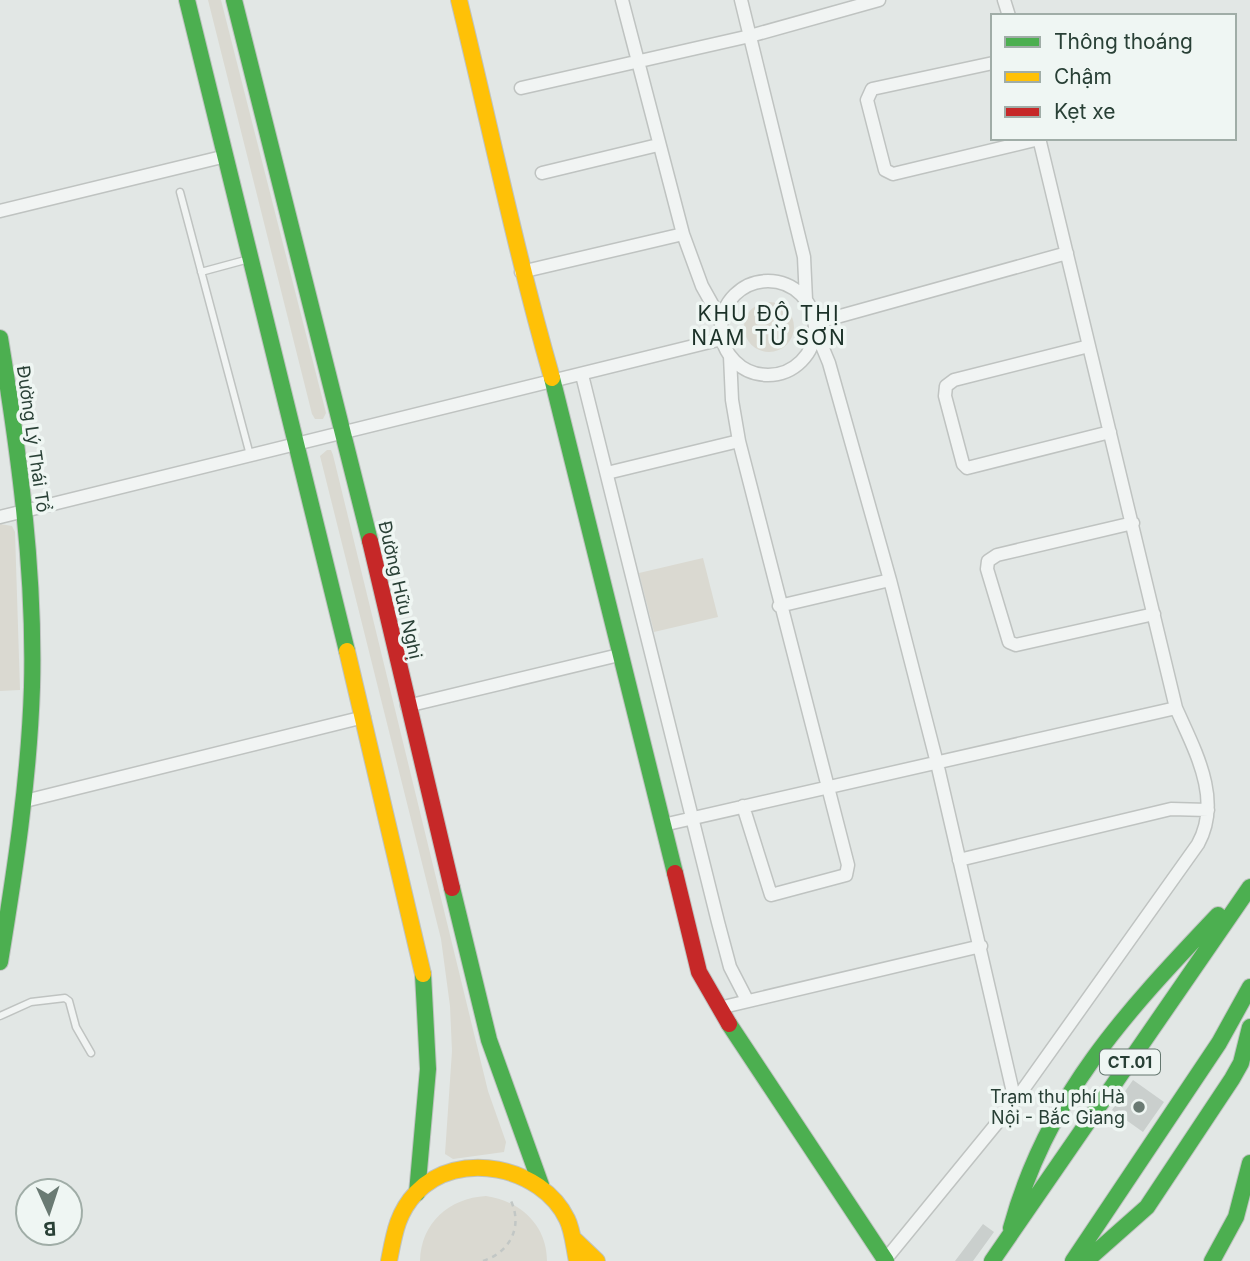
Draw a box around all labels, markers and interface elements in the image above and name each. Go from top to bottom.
legend [991,14,1236,140]
text: Thông thoáng [1054,29,1193,54]
text: Chậm [1054,64,1112,89]
text: Kẹt xe [1054,99,1116,124]
district label: KHU ĐÔ THỊ NAM TỪ SƠN [691,301,847,350]
street label: Đường Lý Thái Tổ [13,364,54,514]
street label: Đường Hữu Nghị [374,519,427,661]
road number: CT.01 [1100,1050,1160,1074]
place label: Trạm thu phí Hà Nội - Bắc Giang [990,1086,1125,1128]
marker: Trạm thu phí Hà Nội - Bắc Giang [1131,1099,1147,1115]
north arrow [14,1177,84,1247]
text: B [43,1217,57,1240]

